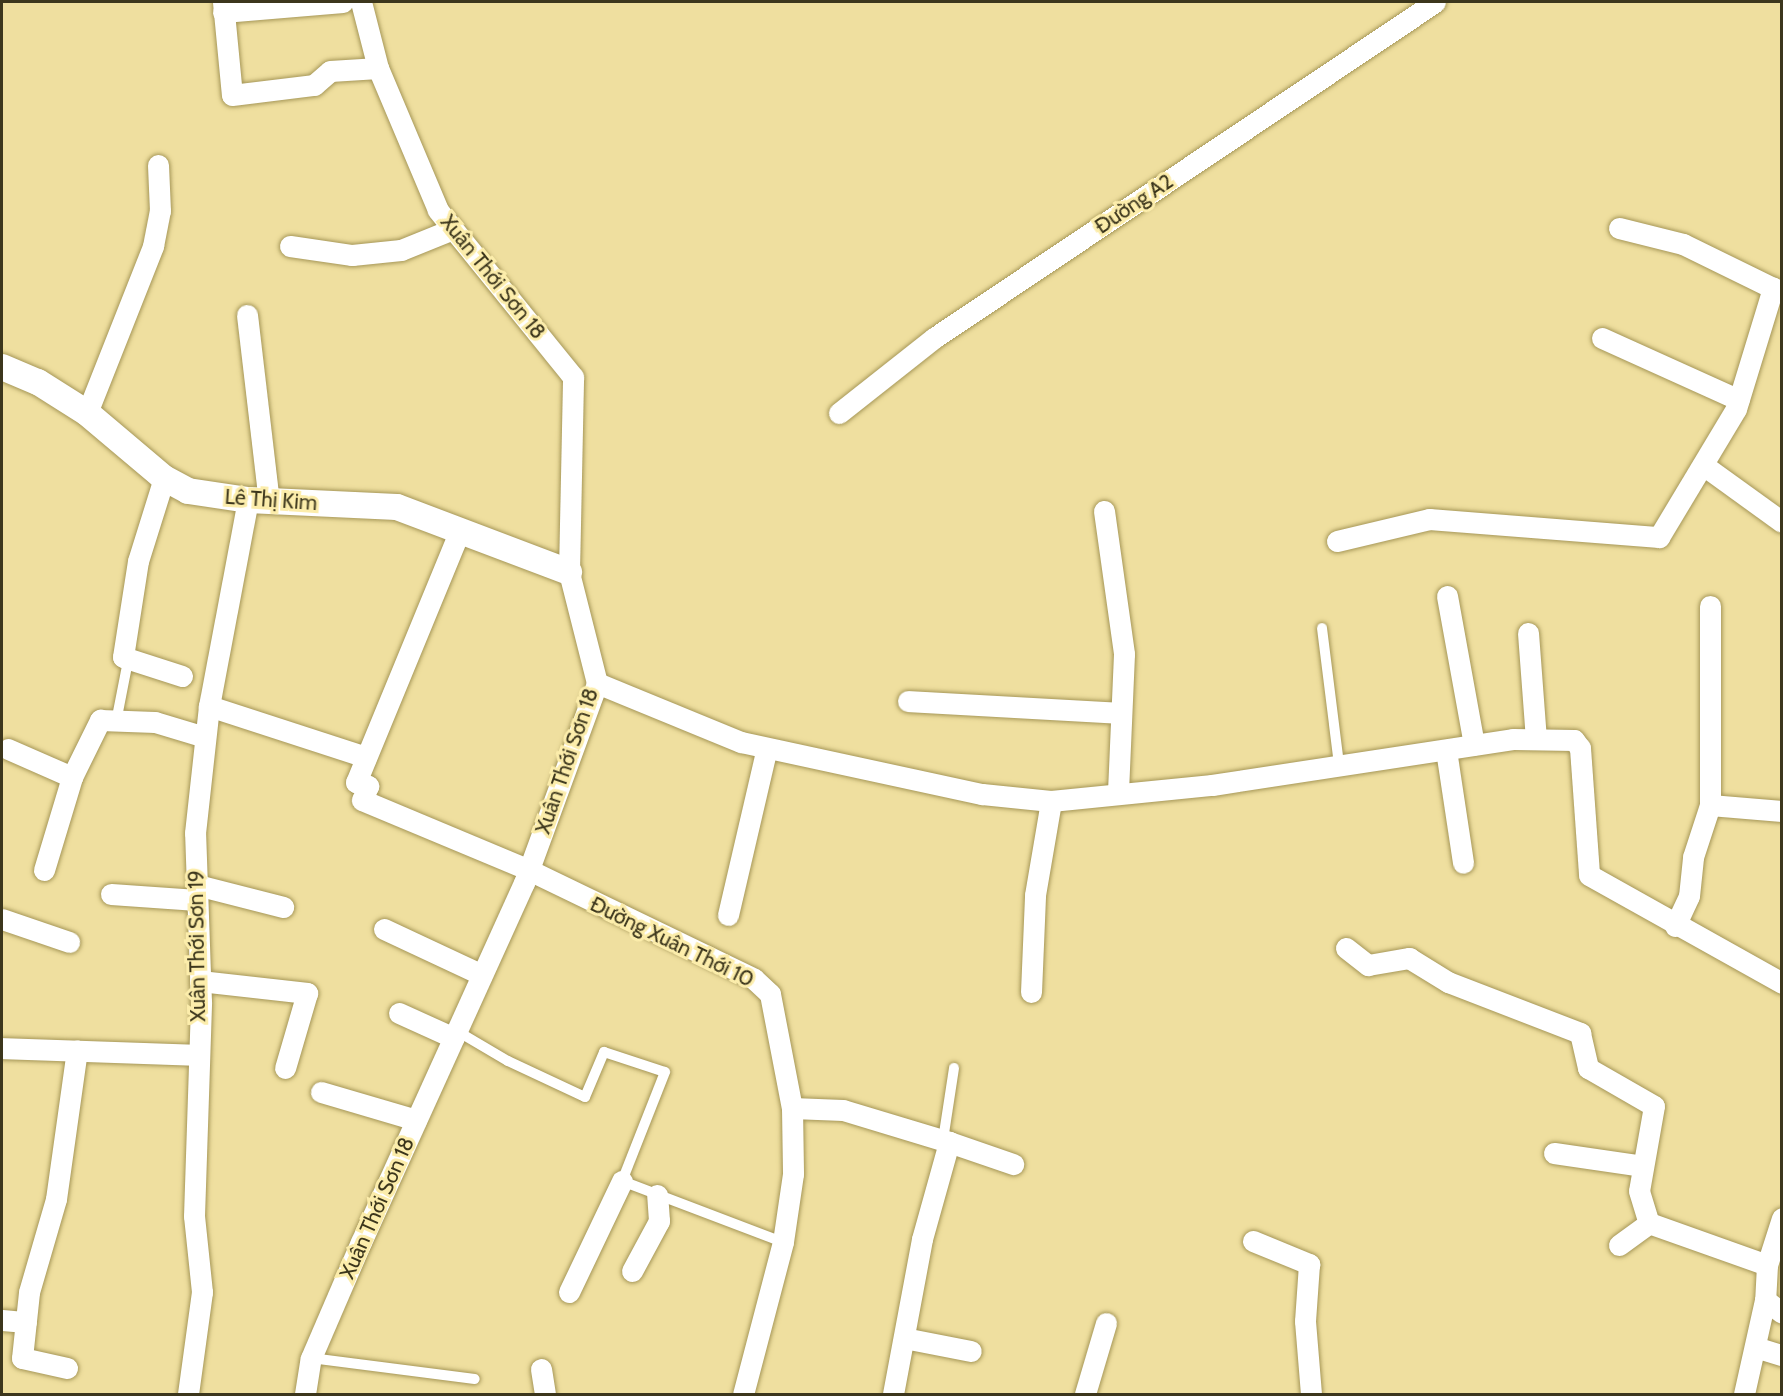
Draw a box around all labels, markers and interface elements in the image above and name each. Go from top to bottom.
street label: Đường A2 [1090,169,1178,239]
street label: Xuân Thới Sơn 18 [435,210,551,344]
street label: Lê Thị Kim [224,484,318,516]
street label: Xuân Thới Sơn 18 [530,685,604,837]
street label: Xuân Thới Sơn 19 [183,870,211,1022]
street label: Đường Xuân Thới 10 [586,891,758,993]
street label: Xuân Thới Sơn 18 [334,1133,420,1283]

